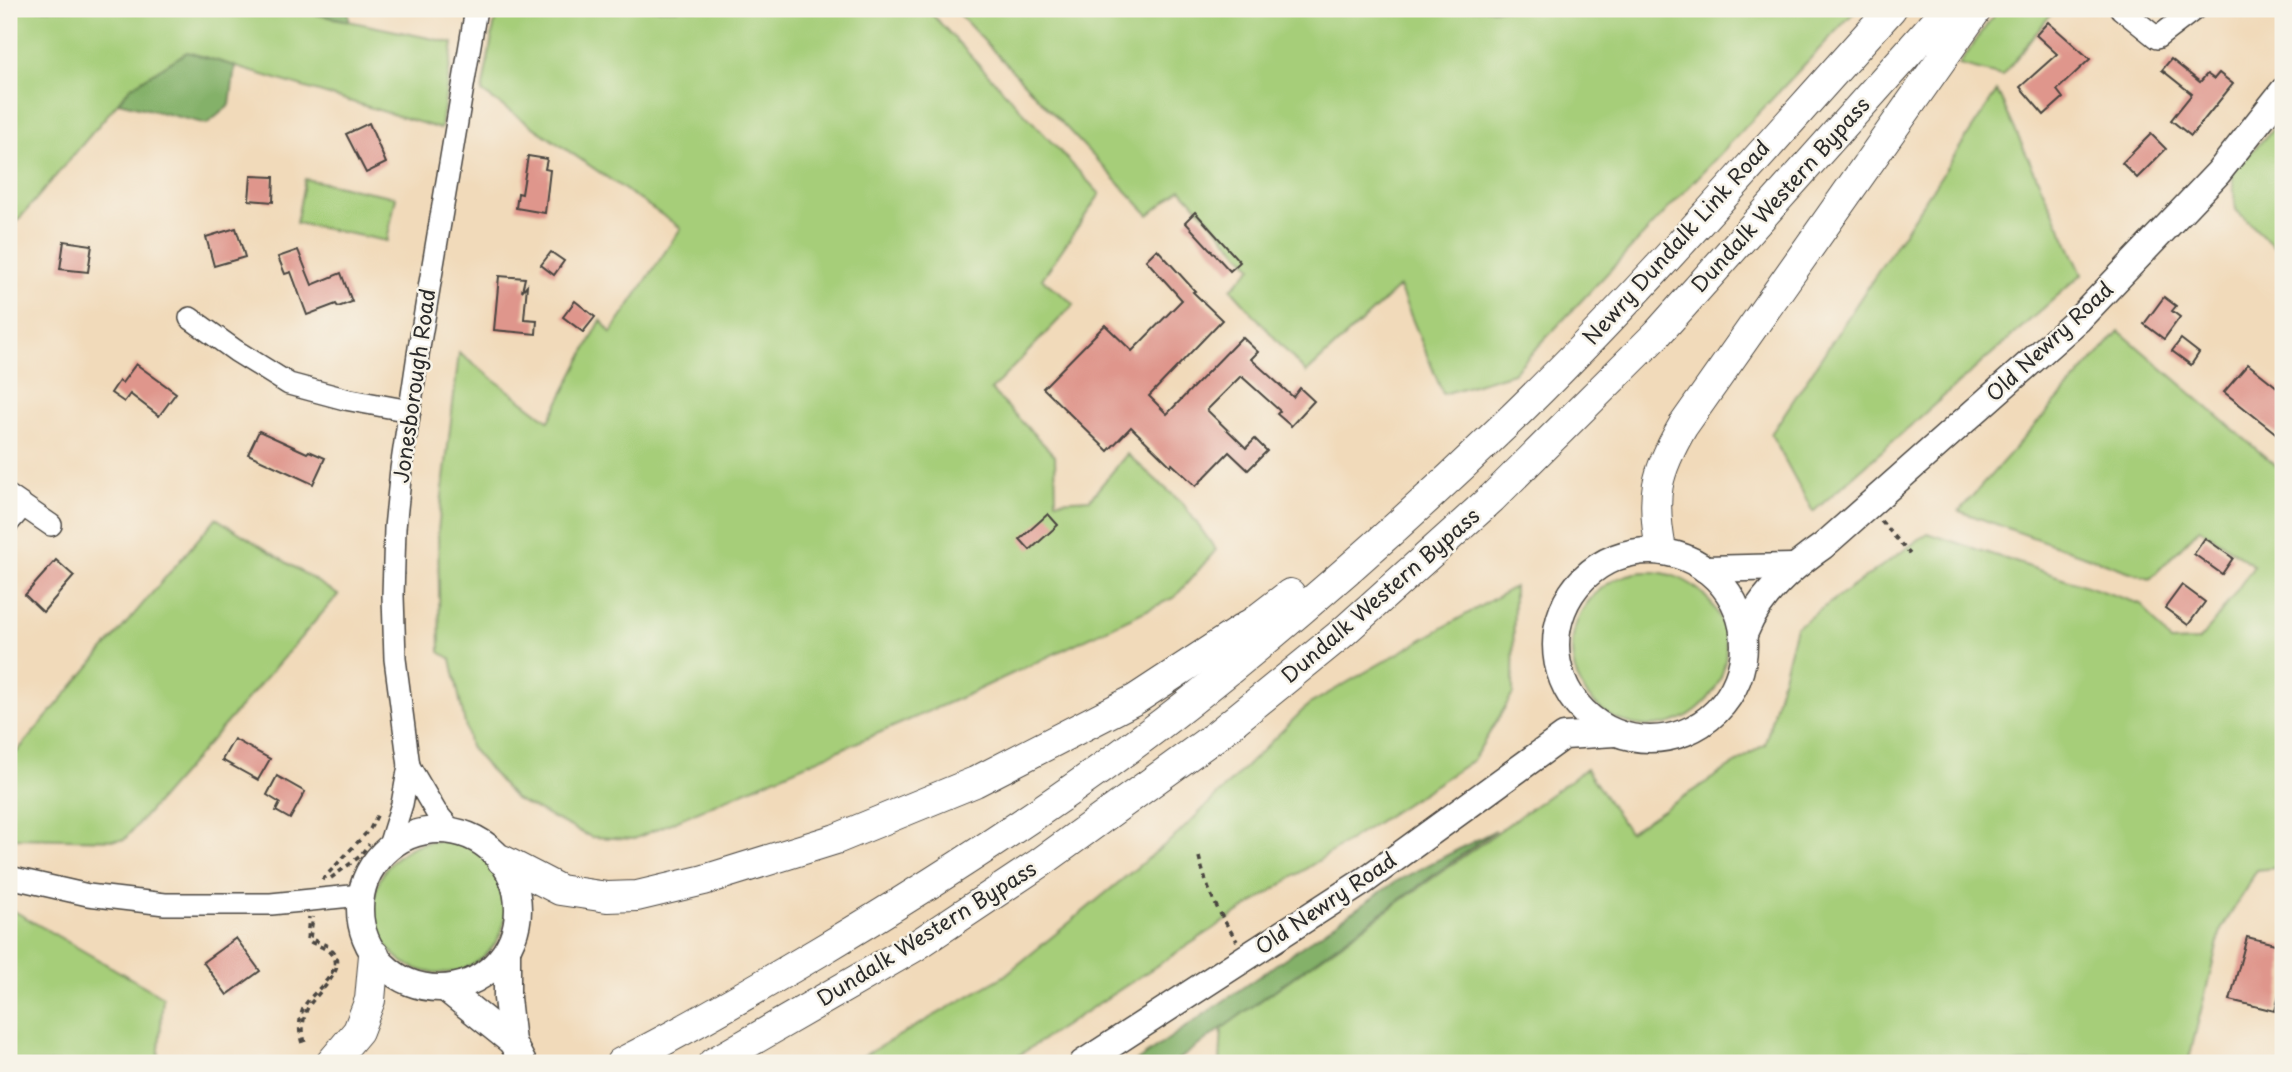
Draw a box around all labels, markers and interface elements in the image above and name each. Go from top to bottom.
street label: Dundalk Western Bypass [1683,89,1876,299]
street label: Newry Dundalk Link Road [1575,132,1777,351]
street label: Old Newry Road [1978,273,2120,408]
street label: Jonesborough Road [384,286,443,485]
street label: Dundalk Western Bypass [1273,499,1486,690]
street label: Old Newry Road [1248,843,1402,961]
street label: Dundalk Western Bypass [810,851,1042,1013]

